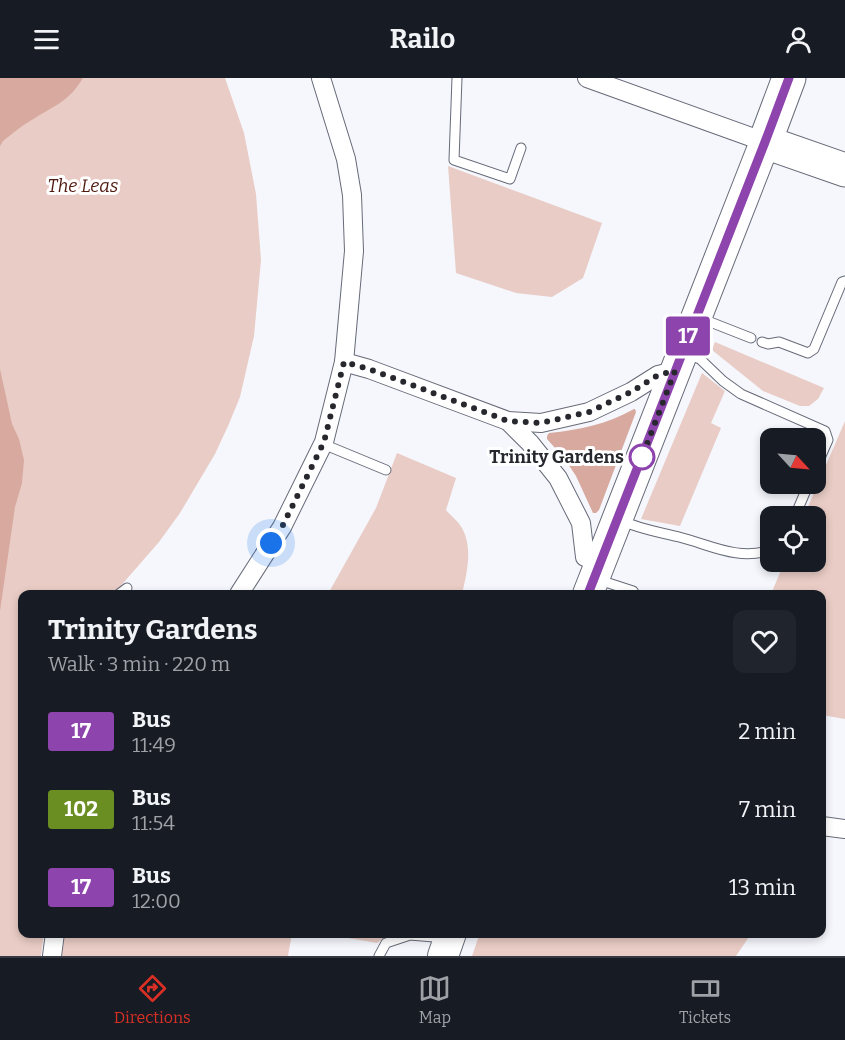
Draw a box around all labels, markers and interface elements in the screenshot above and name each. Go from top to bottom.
icon: menu [30,23,63,56]
text: Railo [390,23,455,55]
icon: person [782,23,815,56]
park label: The Leas [48,175,119,197]
line badge: 17 [661,316,715,356]
text: 17 [678,323,698,349]
north arrow [760,428,826,494]
map controls [760,428,826,572]
marker: Trinity Gardens [629,444,655,470]
place label: Trinity Gardens [489,446,624,468]
button: locate [760,506,826,572]
your location [256,528,286,558]
button: heart [733,610,796,673]
text: Trinity Gardens [48,613,258,646]
text: Walk · 3 min · 220 m [48,652,230,676]
text: Bus [132,706,171,733]
text: 17 [71,718,91,744]
text: 2 min [738,718,796,745]
text: 11:49 [132,733,176,757]
text: Bus [132,784,171,811]
text: 102 [64,796,98,822]
text: 7 min [739,796,796,823]
text: 11:54 [132,811,175,835]
text: Bus [132,862,171,889]
text: 17 [71,874,91,900]
text: 13 min [729,874,796,901]
text: 12:00 [132,889,181,913]
tab: Directions [114,972,191,1027]
tab: Map [418,972,451,1027]
tab: Tickets [679,972,731,1027]

